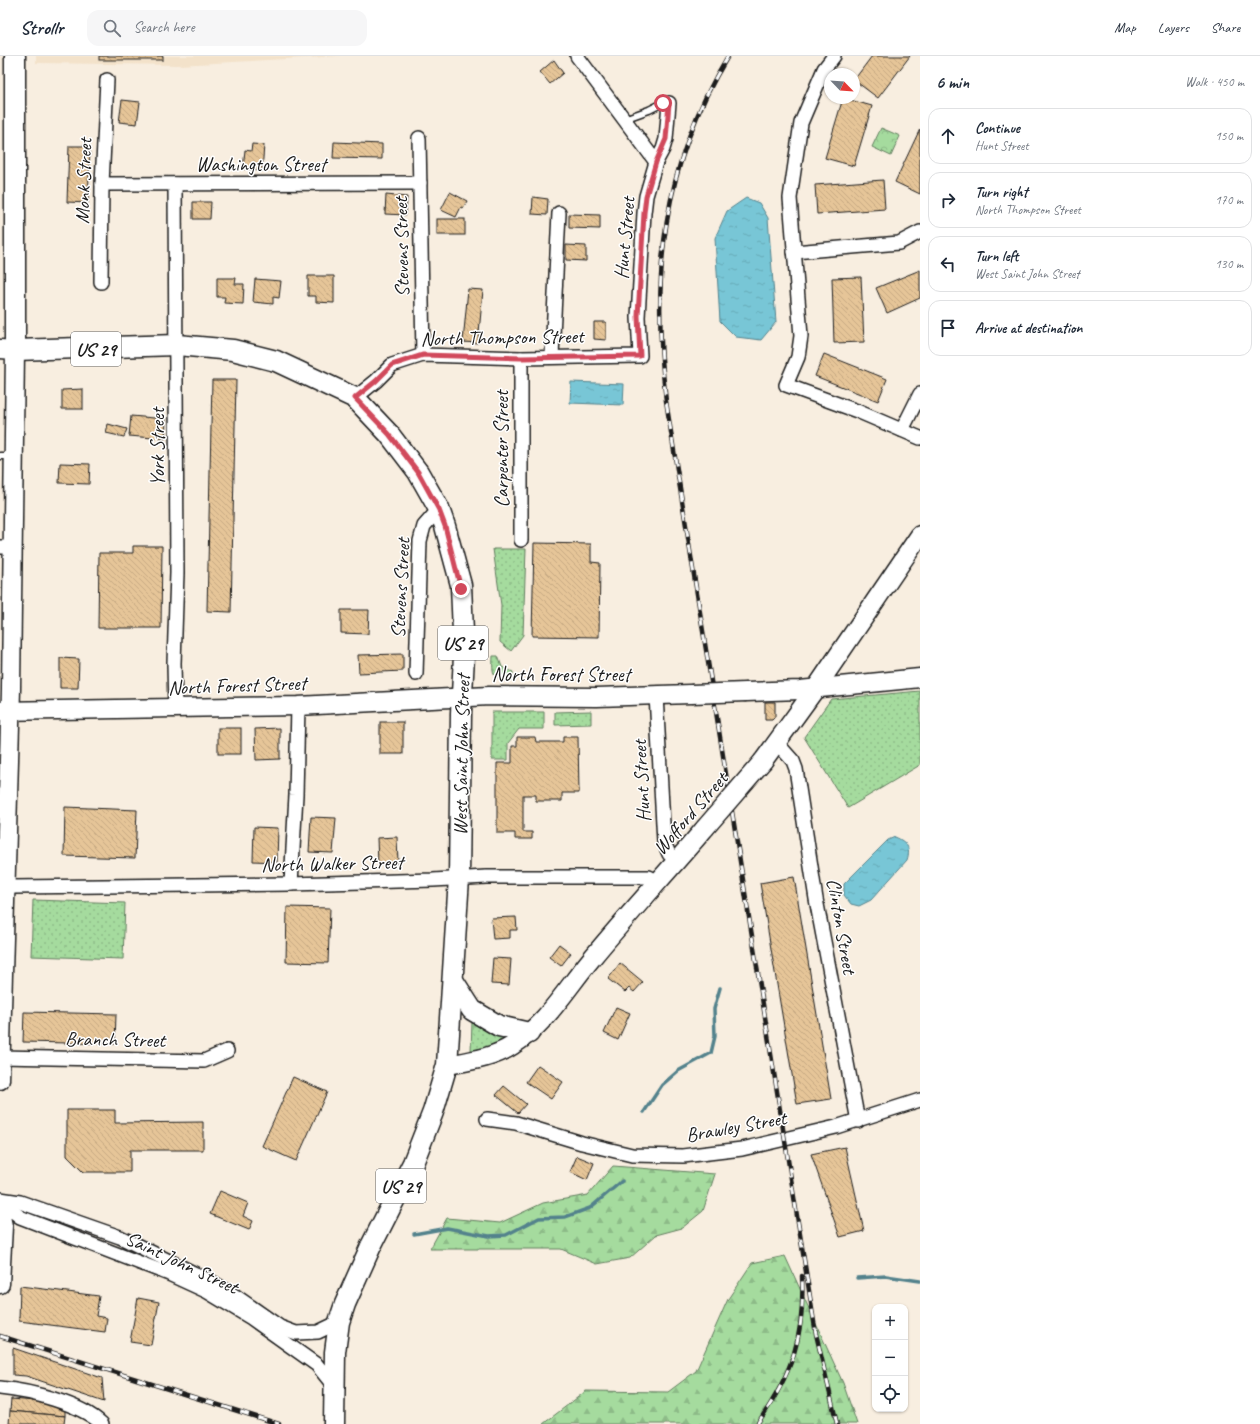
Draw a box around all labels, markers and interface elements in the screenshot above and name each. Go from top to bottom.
search box [87,10,367,46]
text: Strollr [20,16,63,40]
icon: search [101,17,123,39]
text: Search here [133,18,195,37]
text: Map [1114,19,1136,36]
text: Layers [1158,19,1189,36]
text: Share [1211,19,1240,36]
north arrow [824,68,860,104]
text: 6 min [936,72,969,93]
text: Walk · 450 m [1185,74,1244,90]
route start [654,94,672,112]
text: Continue [975,119,1020,138]
icon: ahead [937,125,959,147]
text: 150 m [1215,128,1243,144]
street label: Monk Street [70,135,98,224]
text: Hunt Street [975,138,1028,154]
street label: Washington Street [196,152,329,177]
text: Turn right [975,183,1028,202]
icon: right [937,189,959,211]
text: 170 m [1215,192,1243,208]
street label: Stevens Street [388,194,415,297]
street label: Hunt Street [608,194,641,280]
text: North Thompson Street [975,202,1081,218]
text: Turn left [975,247,1018,266]
icon: left [937,253,959,275]
text: 130 m [1215,256,1243,272]
text: West Saint John Street [975,266,1080,282]
icon: arrive [937,317,959,339]
text: Arrive at destination [975,319,1082,338]
street label: North Thompson Street [420,324,586,351]
road number: US 29 [71,332,121,366]
street label: Carpenter Street [489,388,514,507]
street label: York Street [145,405,170,486]
street label: Stevens Street [385,535,416,639]
route end [452,580,470,598]
road number: US 29 [438,626,488,660]
street label: North Forest Street [492,662,634,687]
street label: North Forest Street [167,670,310,700]
street label: West Saint John Street [448,671,475,836]
street label: Hunt Street [627,737,656,823]
street label: Wofford Street [648,765,735,860]
street label: North Walker Street [261,850,407,877]
street label: Clinton Street [821,876,863,978]
street label: Branch Street [65,1026,168,1053]
street label: Brawley Street [684,1105,790,1148]
road number: US 29 [376,1169,426,1203]
street label: Saint John Street [122,1225,244,1300]
map controls [872,1304,908,1412]
button: + [872,1304,908,1340]
button: − [872,1340,908,1376]
button: locate [872,1376,908,1412]

